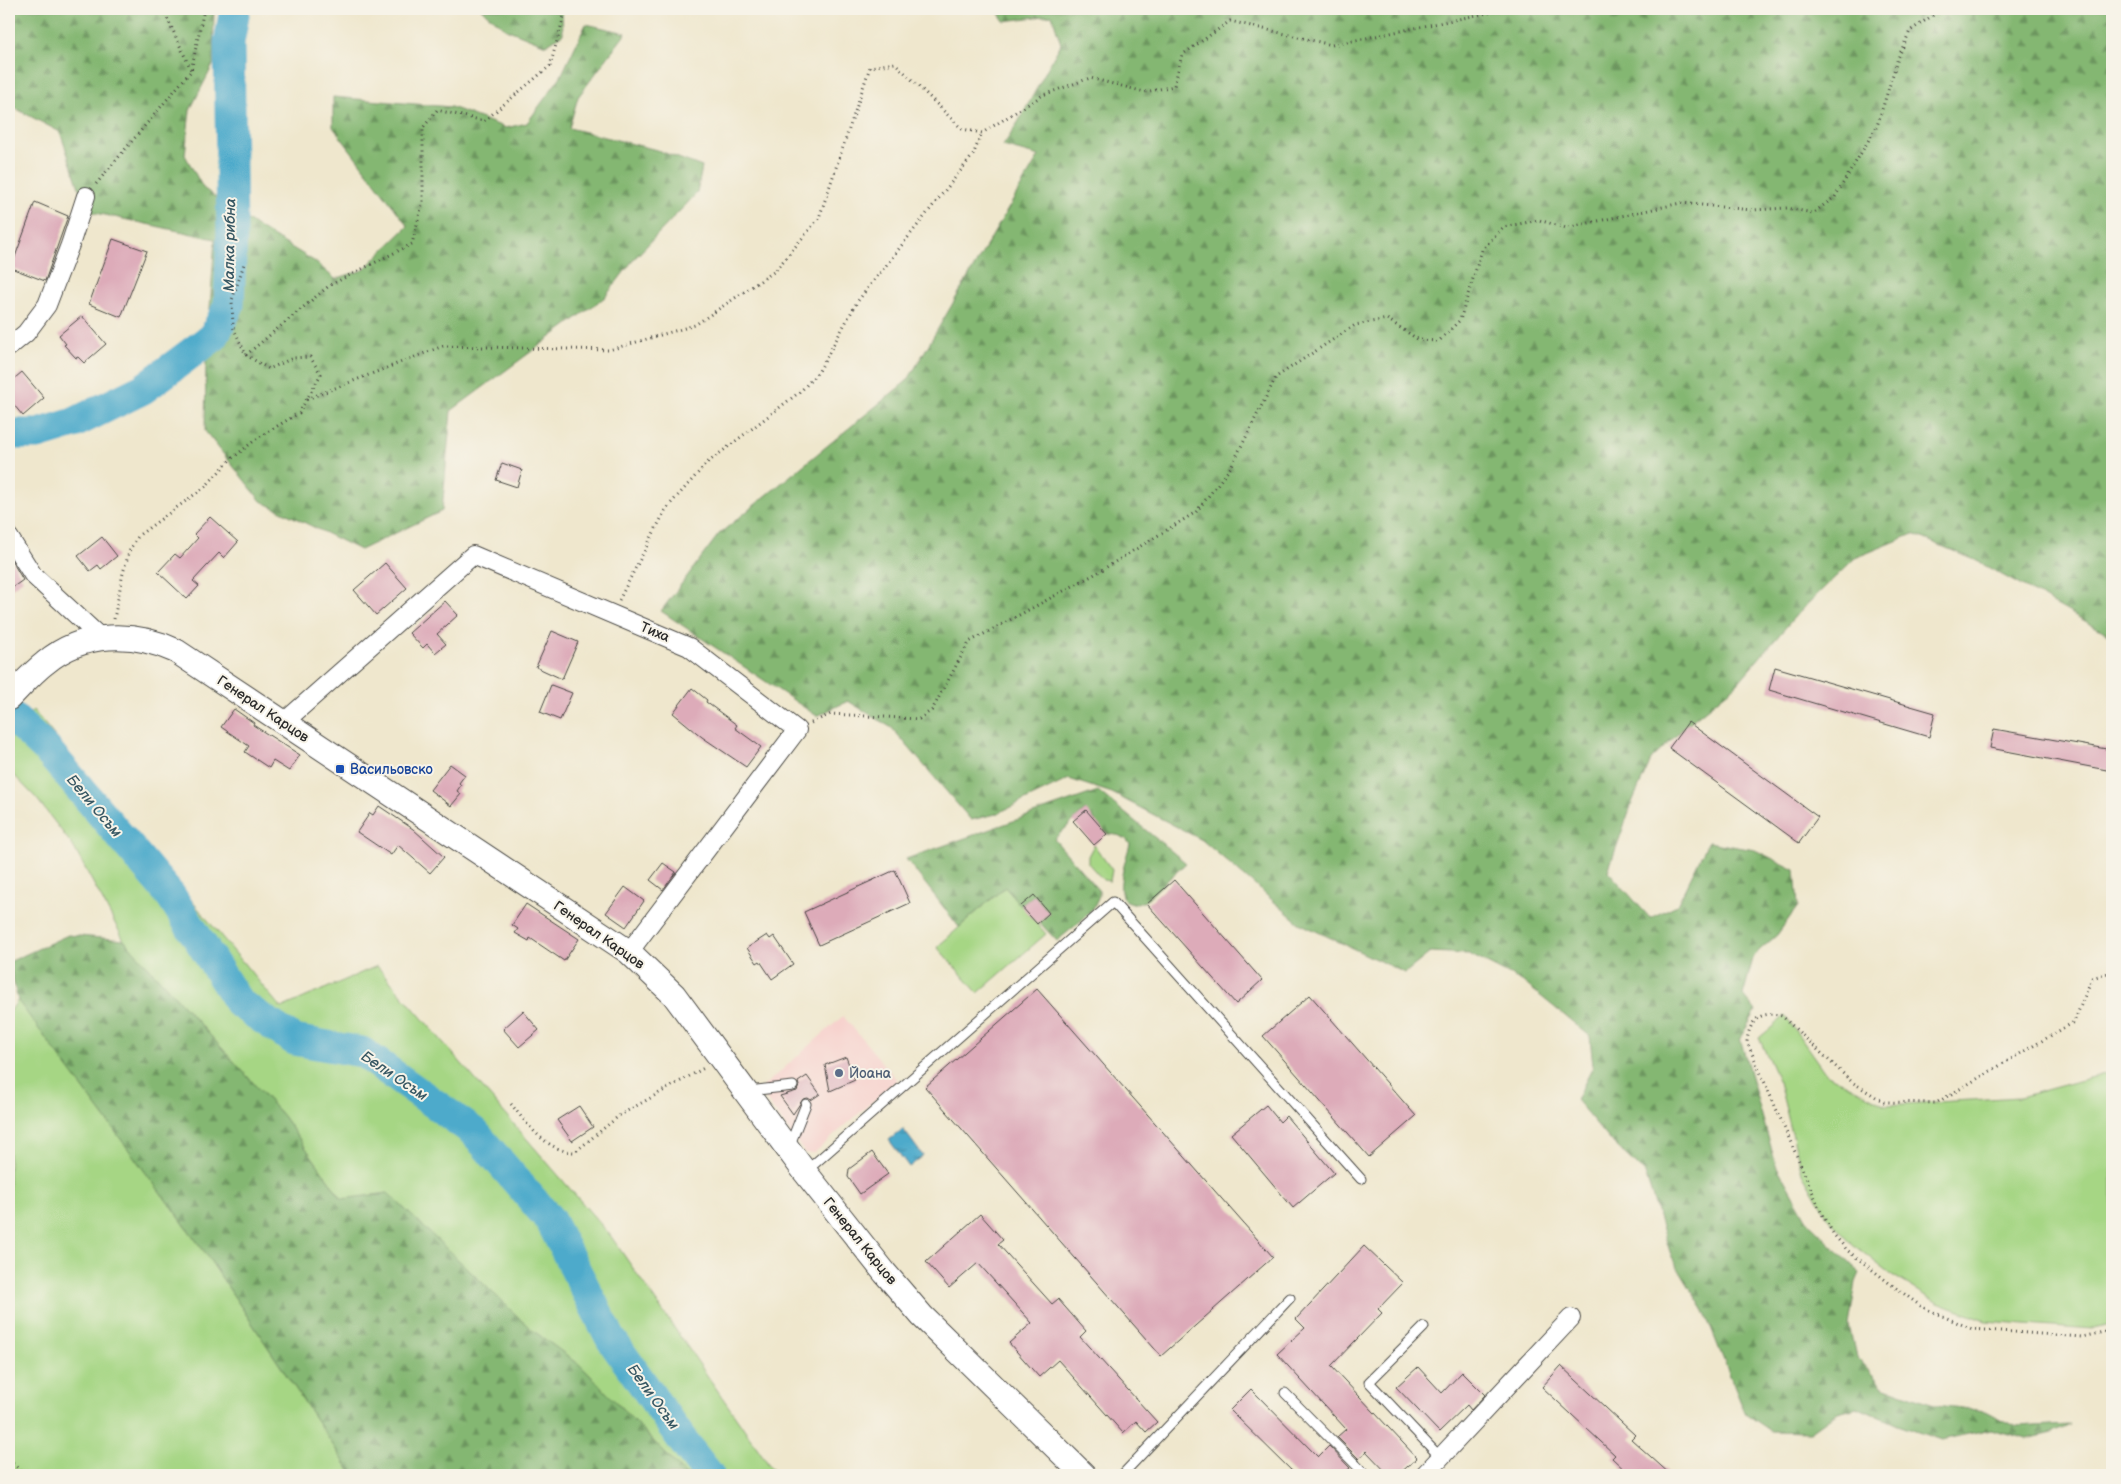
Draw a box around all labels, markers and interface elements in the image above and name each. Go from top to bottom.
water label: Малка рибна [220,198,240,292]
street label: Тиха [638,618,673,646]
street label: Генерал Карцов [214,672,313,746]
place label: Васильовско [350,761,433,778]
marker: Васильовско [334,763,346,775]
water label: Бели Осъм [62,771,126,841]
street label: Генерал Карцов [550,897,648,973]
water label: Бели Осъм [357,1047,431,1105]
place label: Йоана [849,1065,892,1082]
marker: Йоана [833,1067,845,1079]
street label: Генерал Карцов [820,1194,901,1289]
water label: Бели Осъм [623,1361,683,1434]

